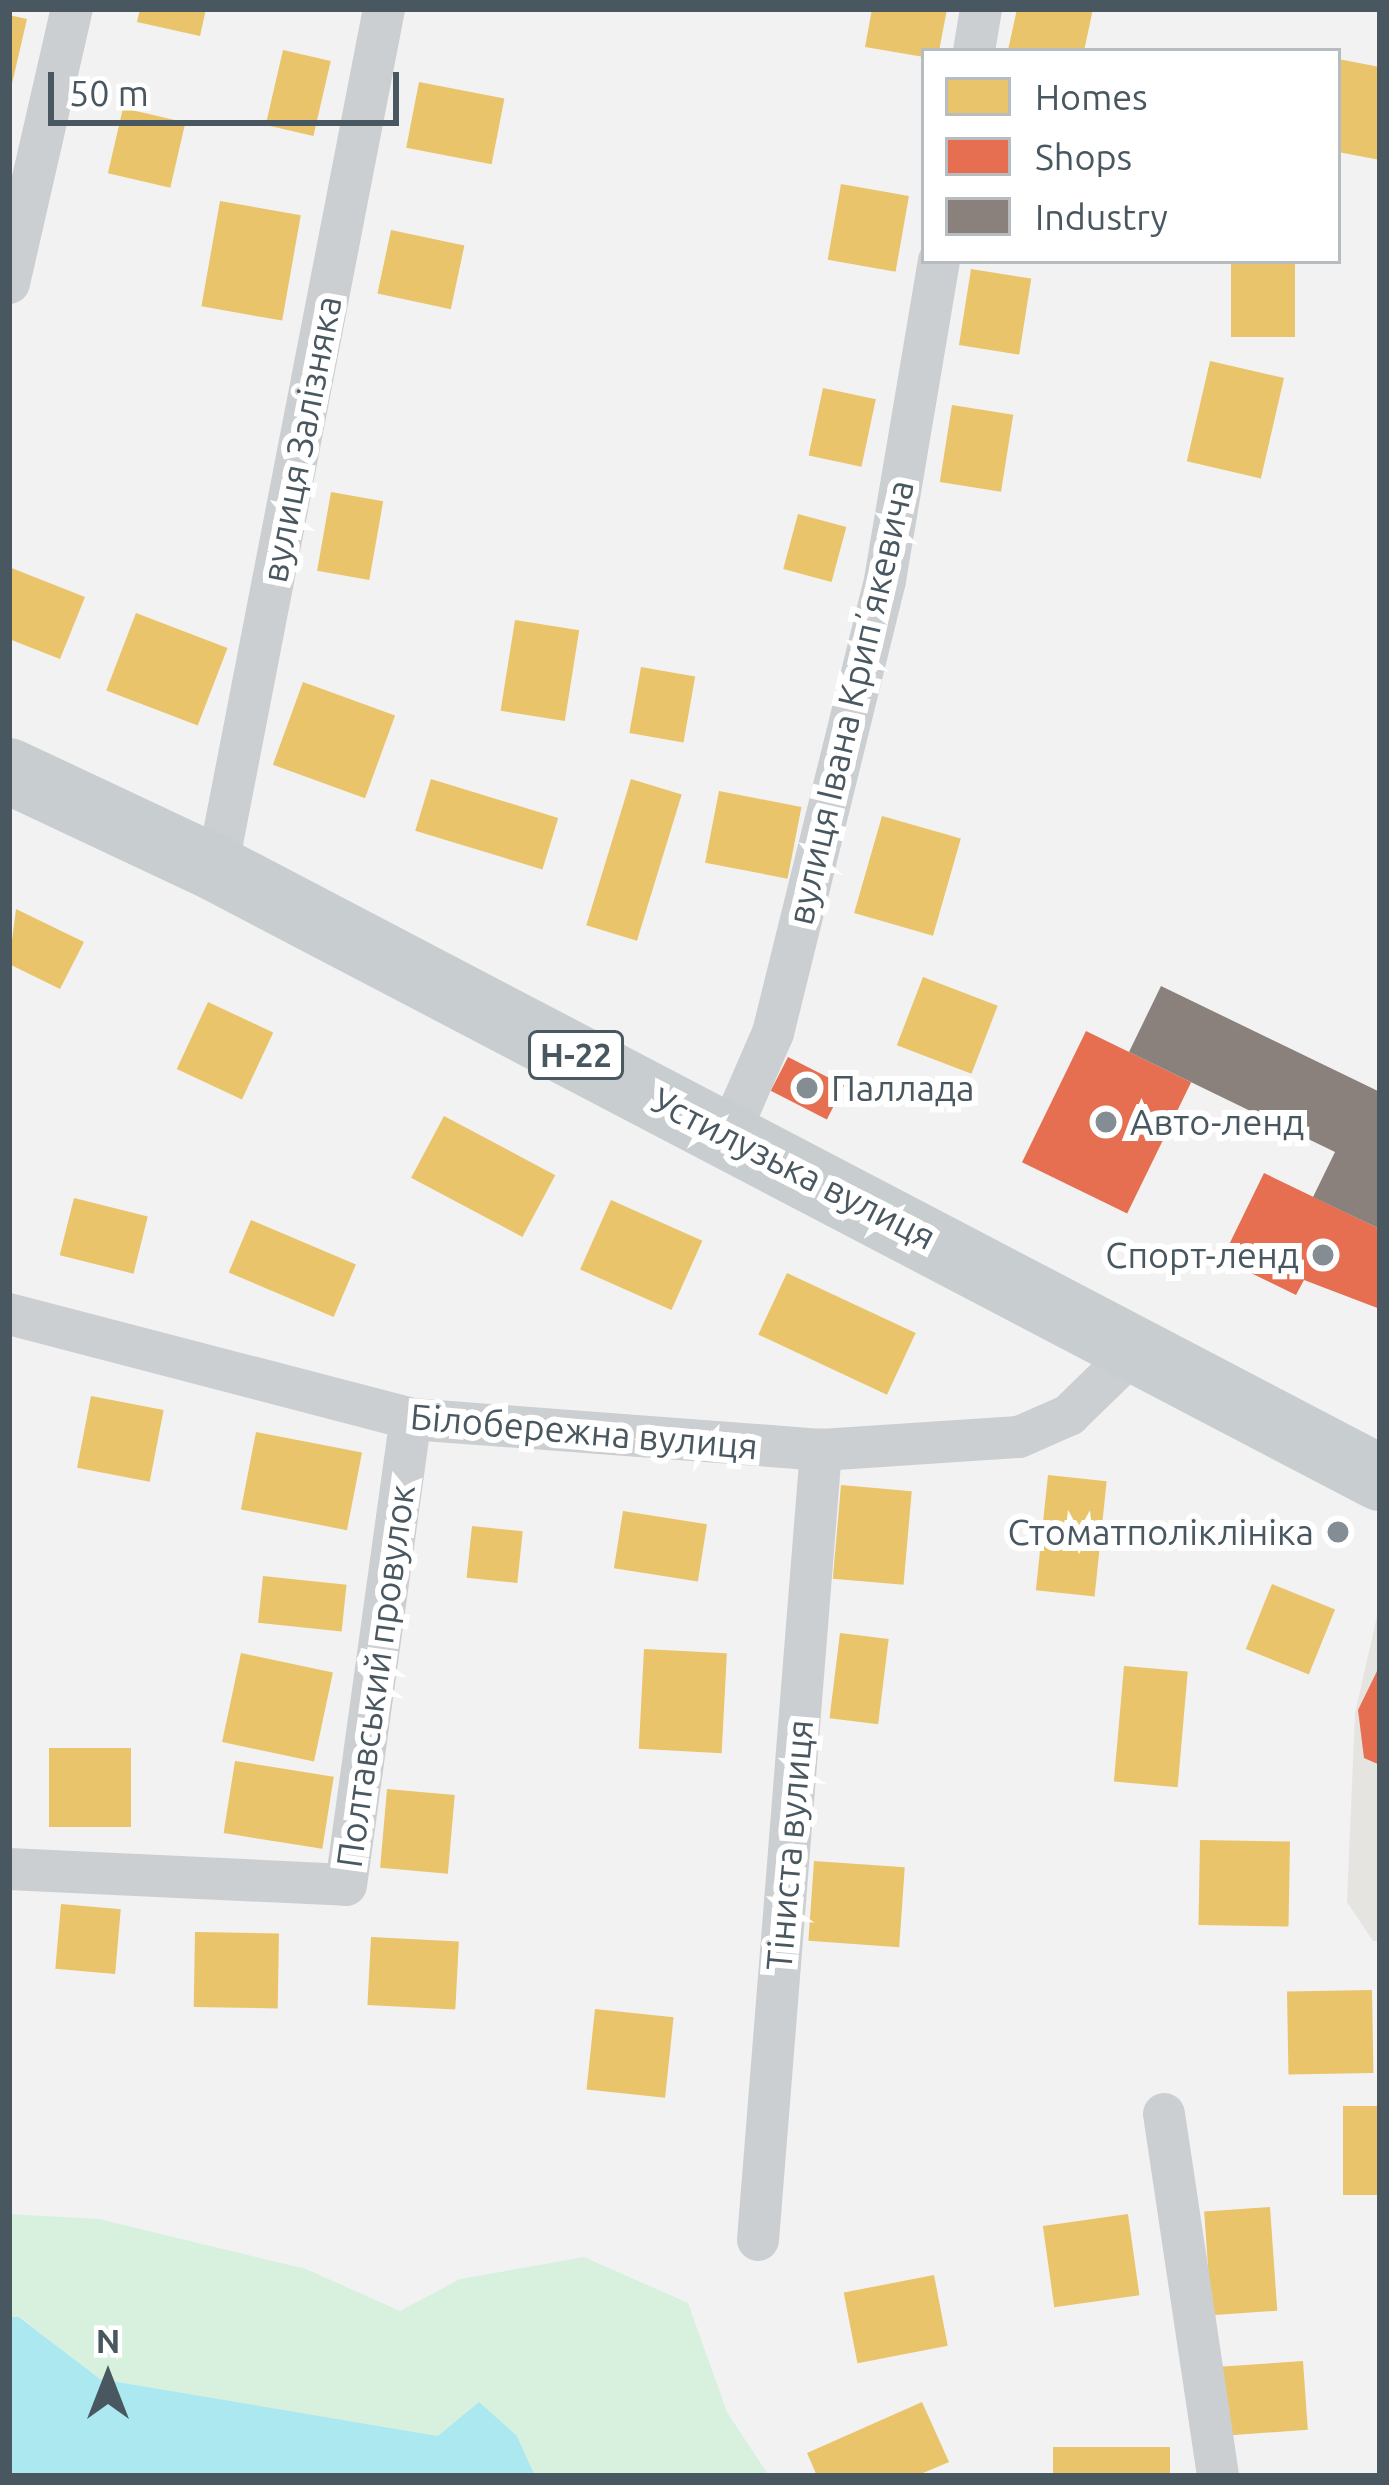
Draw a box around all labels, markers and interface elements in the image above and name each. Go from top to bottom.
scale bar [54,48,405,122]
legend [921,48,1341,264]
text: 50 m [69,72,149,113]
text: Homes [1035,76,1148,117]
text: Shops [1035,136,1132,177]
text: Industry [1035,196,1168,237]
street label: вулиця Залізняка [252,292,350,586]
street label: вулиця Івана Крипʼякевича [778,476,922,928]
road number: Н-22 [528,1028,624,1082]
place label: Паллада [831,1066,975,1110]
marker: Паллада [794,1075,820,1101]
street label: Устилузька вулиця [645,1078,943,1258]
place label: Авто-ленд [1130,1100,1304,1144]
marker: Авто-ленд [1093,1109,1119,1135]
place label: Спорт-ленд [1105,1233,1299,1277]
marker: Спорт-ленд [1310,1242,1336,1268]
street label: Білобережна вулиця [408,1394,760,1468]
street label: Полтавський провулок [327,1482,423,1870]
place label: Стоматполіклініка [1007,1510,1314,1554]
marker: Стоматполіклініка [1325,1519,1351,1545]
street label: Тіниста вулиця [757,1718,821,1972]
north arrow [48,2317,168,2437]
text: N [96,2322,120,2359]

